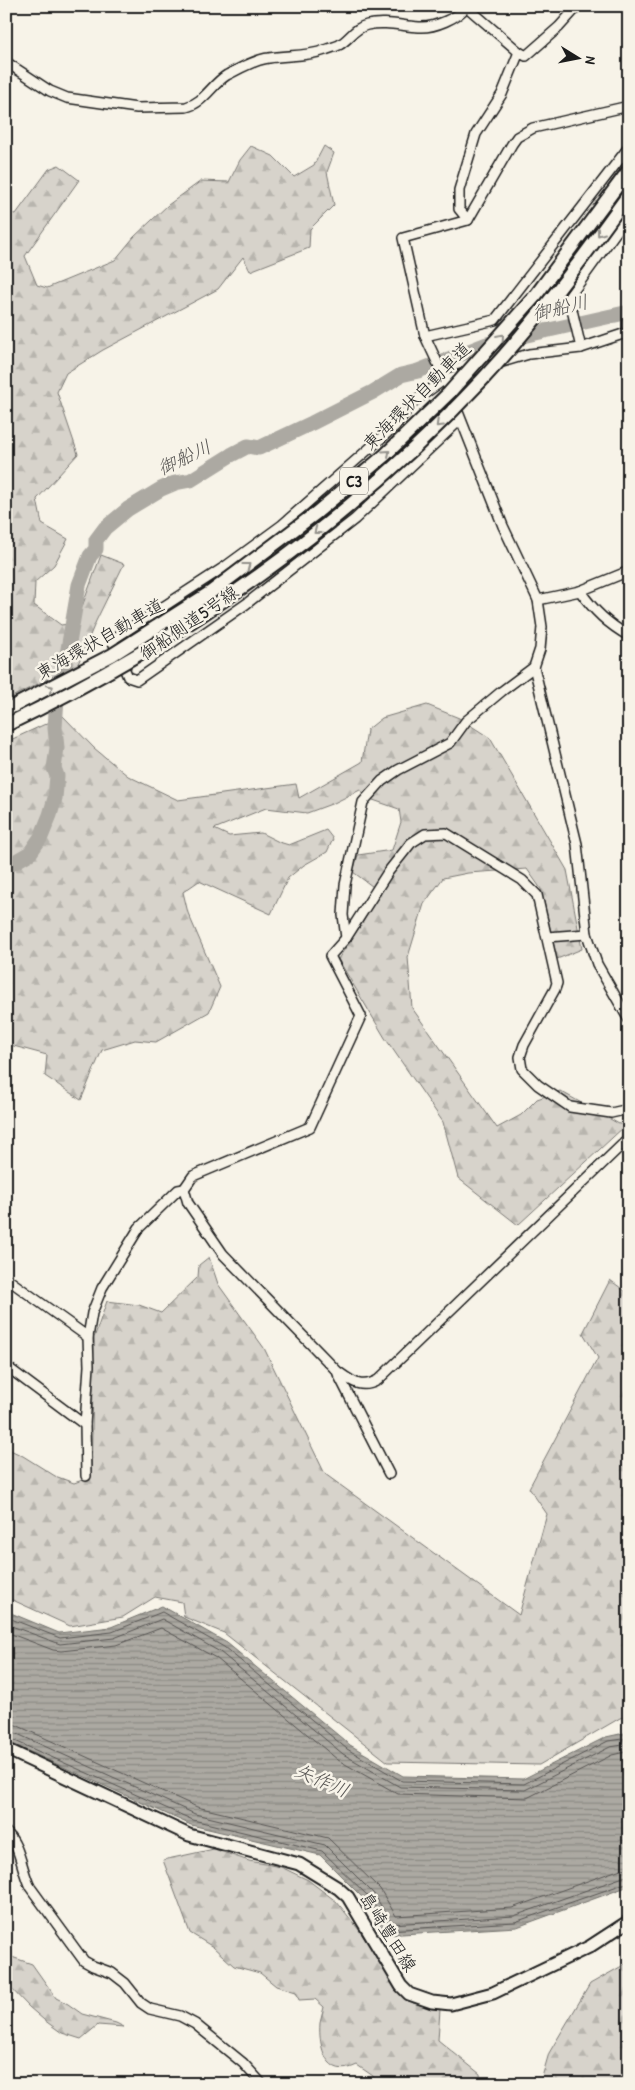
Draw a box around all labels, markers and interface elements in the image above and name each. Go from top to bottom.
north arrow [552,32,602,82]
text: N [581,55,601,66]
one-way arrow [597,227,606,237]
water label: 御船川 [529,288,591,326]
one-way arrow [495,333,504,342]
street label: 東海環状自動車道 [357,336,476,455]
one-way arrow [435,418,444,427]
water label: 御船川 [153,433,215,481]
one-way arrow [381,449,390,458]
road number: C3 [340,468,368,494]
one-way arrow [313,525,323,534]
one-way arrow [241,563,251,572]
street label: 御船側道5号線 [134,579,243,666]
street label: 東海環状自動車道 [31,592,168,685]
one-way arrow [45,684,54,694]
water label: 矢作川 [291,1757,353,1803]
street label: 島崎豊田線 [354,1887,423,1977]

